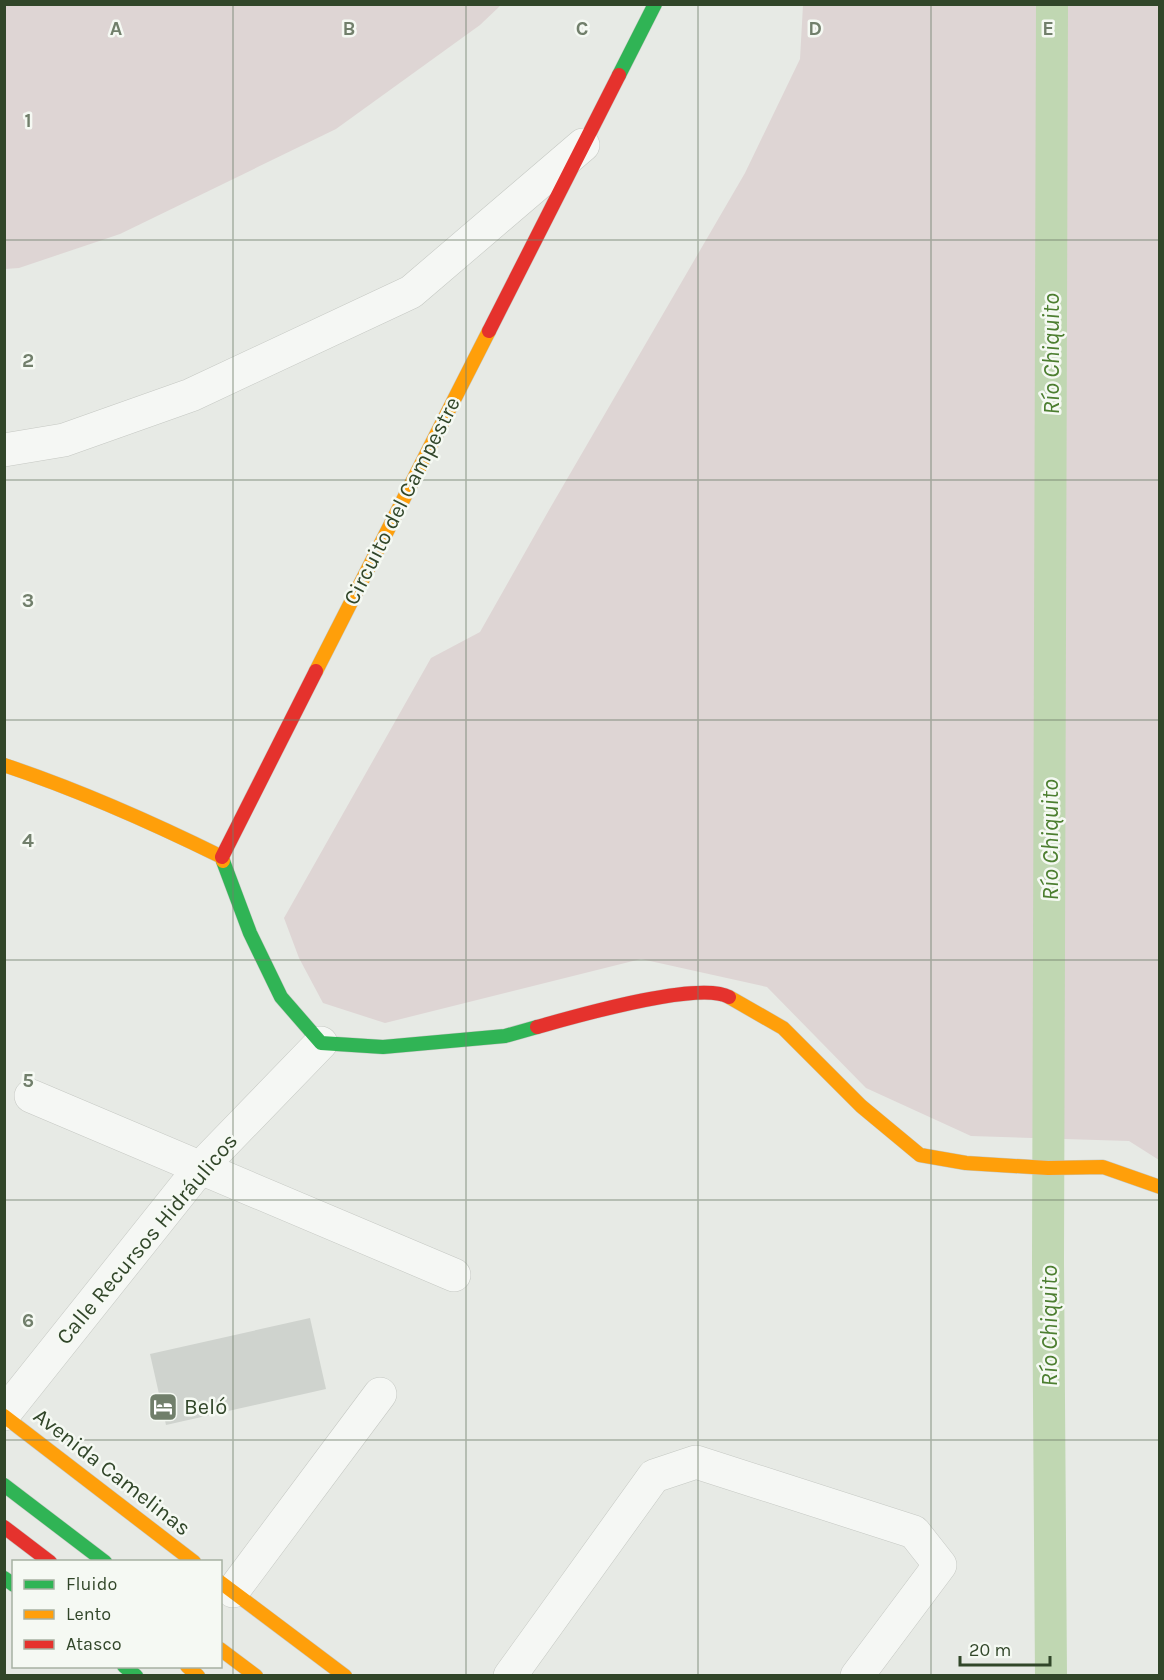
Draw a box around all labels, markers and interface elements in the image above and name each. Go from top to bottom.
text: A [110,17,123,40]
text: B [343,17,355,40]
text: C [576,17,588,40]
text: D [808,17,822,40]
text: E [1042,17,1054,40]
text: 1 [24,109,32,132]
water label: Río Chiquito [1037,293,1065,415]
text: 2 [22,349,34,372]
street label: Circuito del Campestre [338,393,466,609]
text: 3 [22,589,34,612]
water label: Río Chiquito [1036,779,1064,901]
text: 4 [22,829,34,852]
text: 5 [22,1069,34,1092]
street label: Calle Recursos Hidráulicos [51,1128,243,1350]
water label: Río Chiquito [1035,1265,1063,1387]
text: 6 [22,1309,34,1332]
hotel icon: Beló [147,1391,179,1423]
place label: Beló [184,1394,227,1420]
street label: Avenida Camelinas [28,1403,196,1541]
legend [12,1560,222,1668]
text: Fluido [66,1573,117,1595]
text: Lento [66,1603,111,1625]
scale bar [960,1629,1050,1667]
text: Atasco [66,1633,122,1655]
text: 20 m [969,1639,1011,1661]

